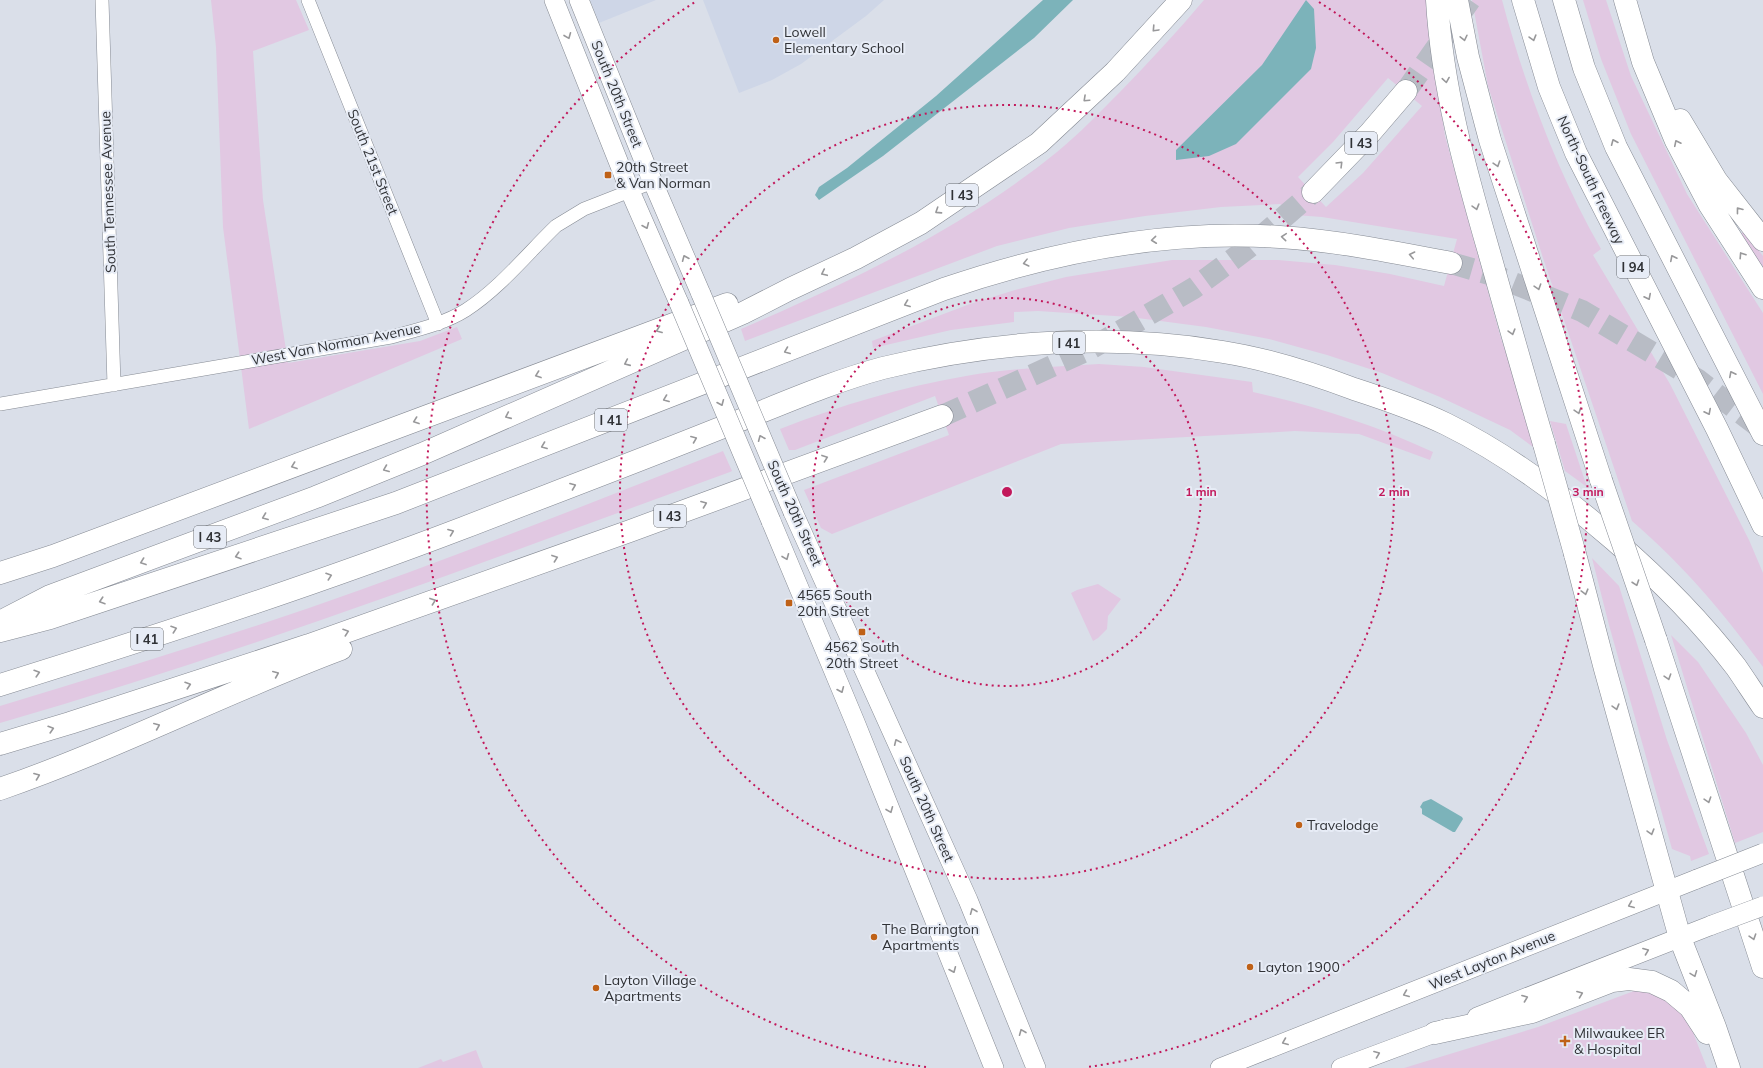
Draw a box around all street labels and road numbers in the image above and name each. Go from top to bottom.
street label: South 20th Street [587,38,647,150]
street label: South 21st Street [344,106,402,218]
street label: South Tennessee Avenue [96,111,120,273]
street label: North-South Freeway [1553,113,1629,248]
road number: I 43 [1345,132,1377,154]
road number: I 43 [946,184,978,206]
road number: I 94 [1617,256,1649,278]
street label: West Van Norman Avenue [250,319,422,369]
road number: I 41 [1053,332,1085,354]
road number: I 41 [595,409,627,431]
street label: South 20th Street [764,457,826,569]
road number: I 43 [654,505,686,527]
road number: I 43 [194,526,226,548]
road number: I 41 [131,628,163,650]
street label: South 20th Street [896,753,958,865]
street label: West Layton Avenue [1426,926,1558,994]

